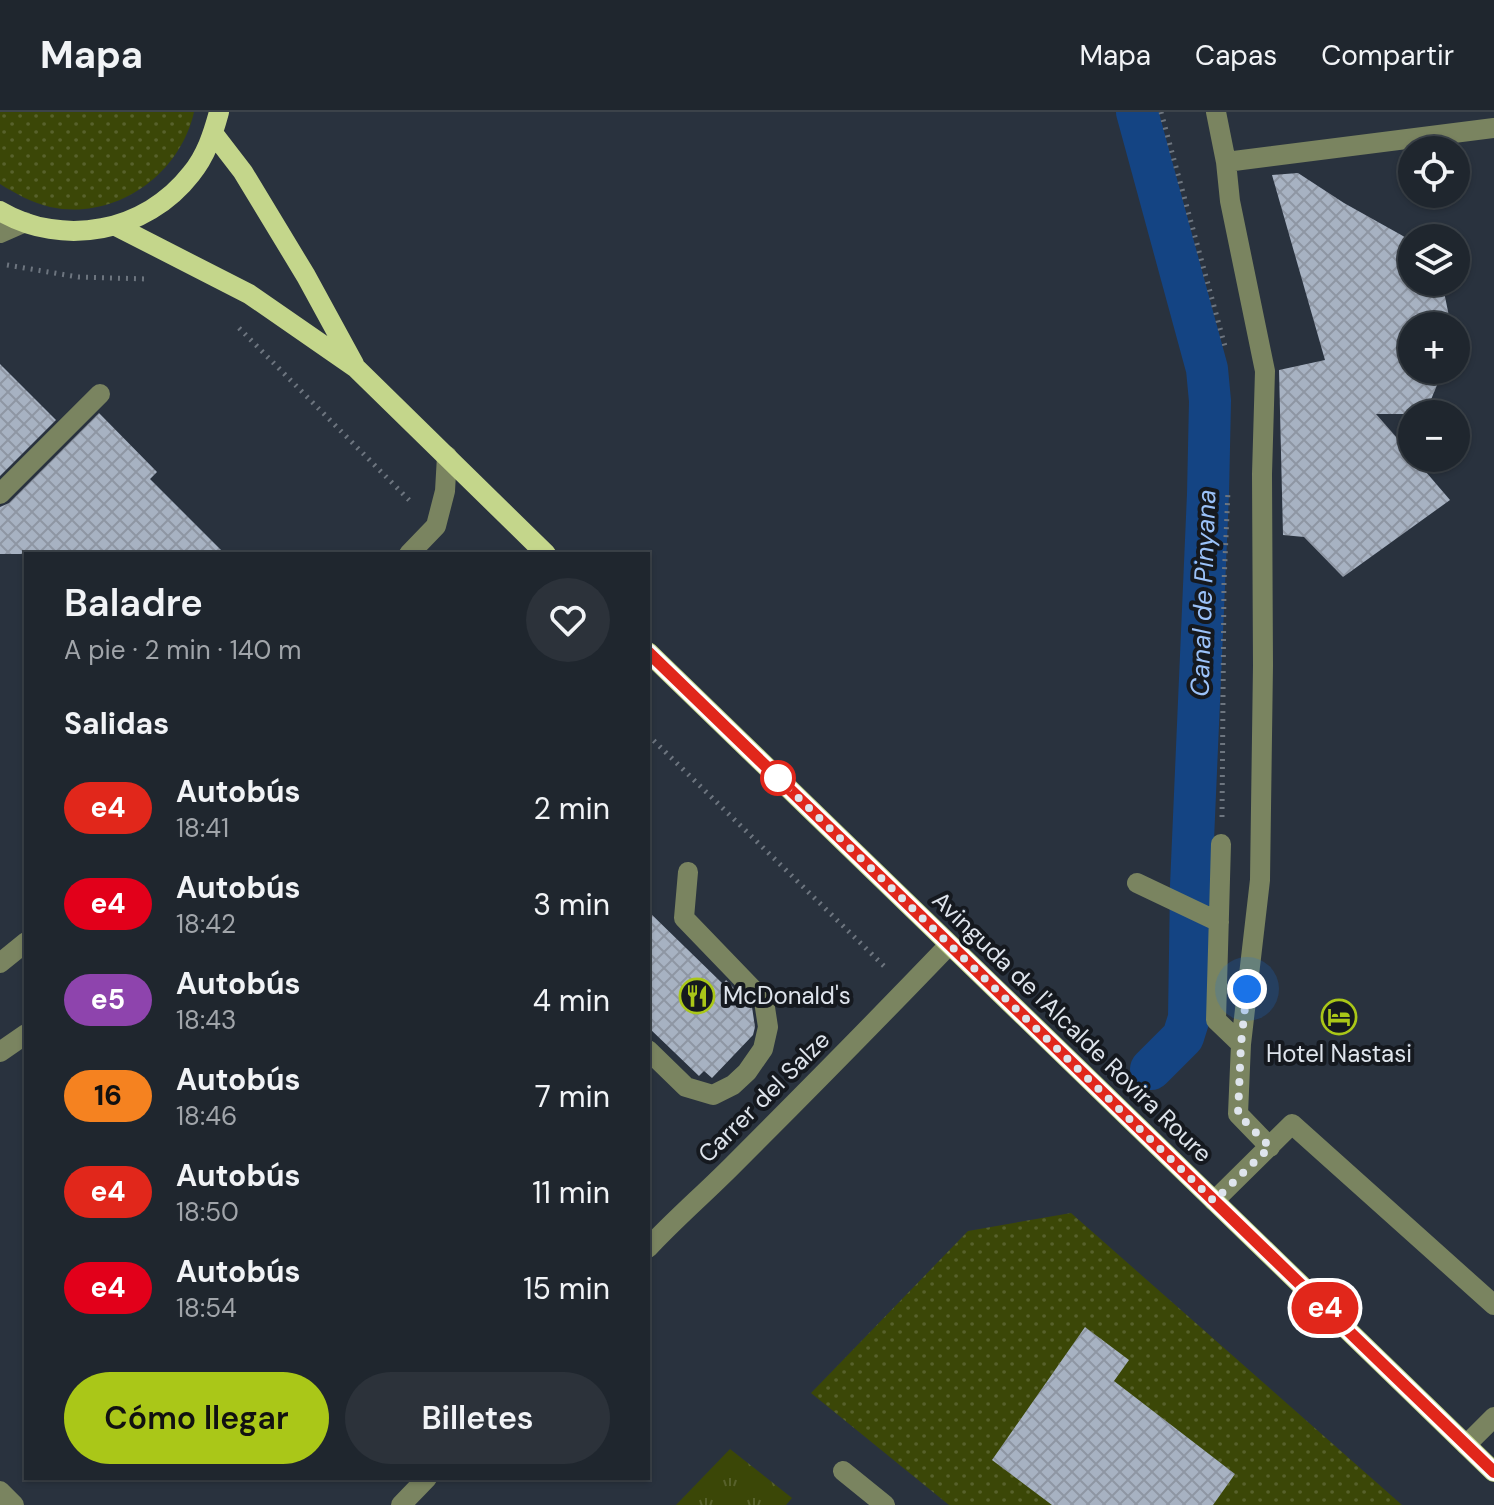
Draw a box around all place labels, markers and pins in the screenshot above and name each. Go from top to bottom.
unlabelled marker [761,761,795,795]
restaurant icon: McDonald's [678,977,716,1015]
place label: McDonald's [723,980,851,1011]
hotel icon: Hotel Nastasi [1320,998,1358,1036]
place label: Hotel Nastasi [1266,1038,1412,1069]

